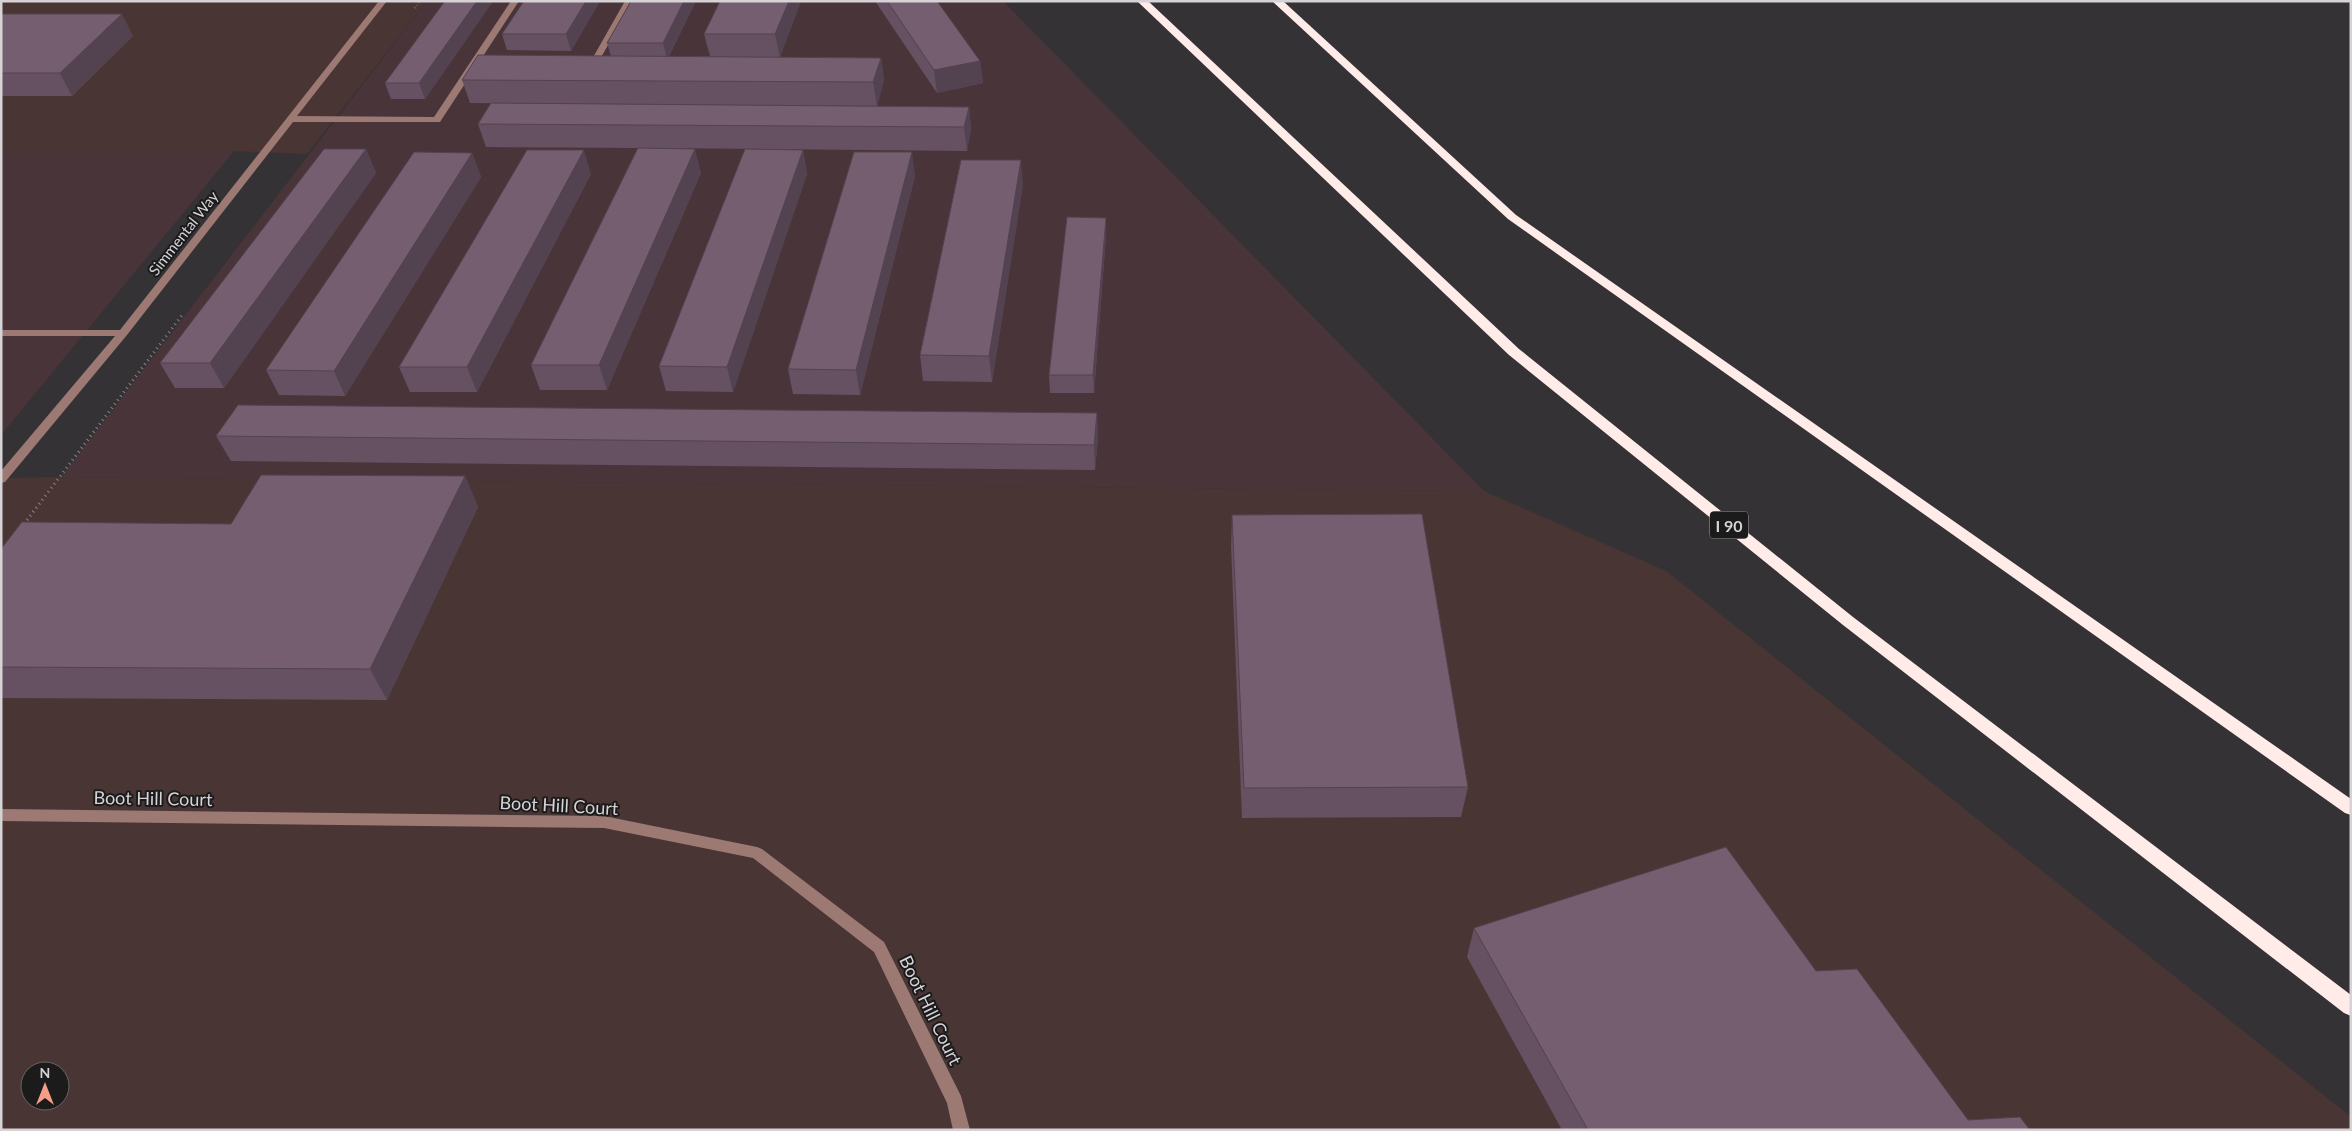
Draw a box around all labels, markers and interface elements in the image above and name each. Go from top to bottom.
street label: Simmental Way [144,187,222,279]
road number: I 90 [1710,512,1748,538]
street label: Boot Hill Court [93,786,213,810]
street label: Boot Hill Court [499,791,620,819]
street label: Boot Hill Court [895,952,967,1069]
north arrow [20,1061,70,1111]
text: N [40,1064,50,1081]

